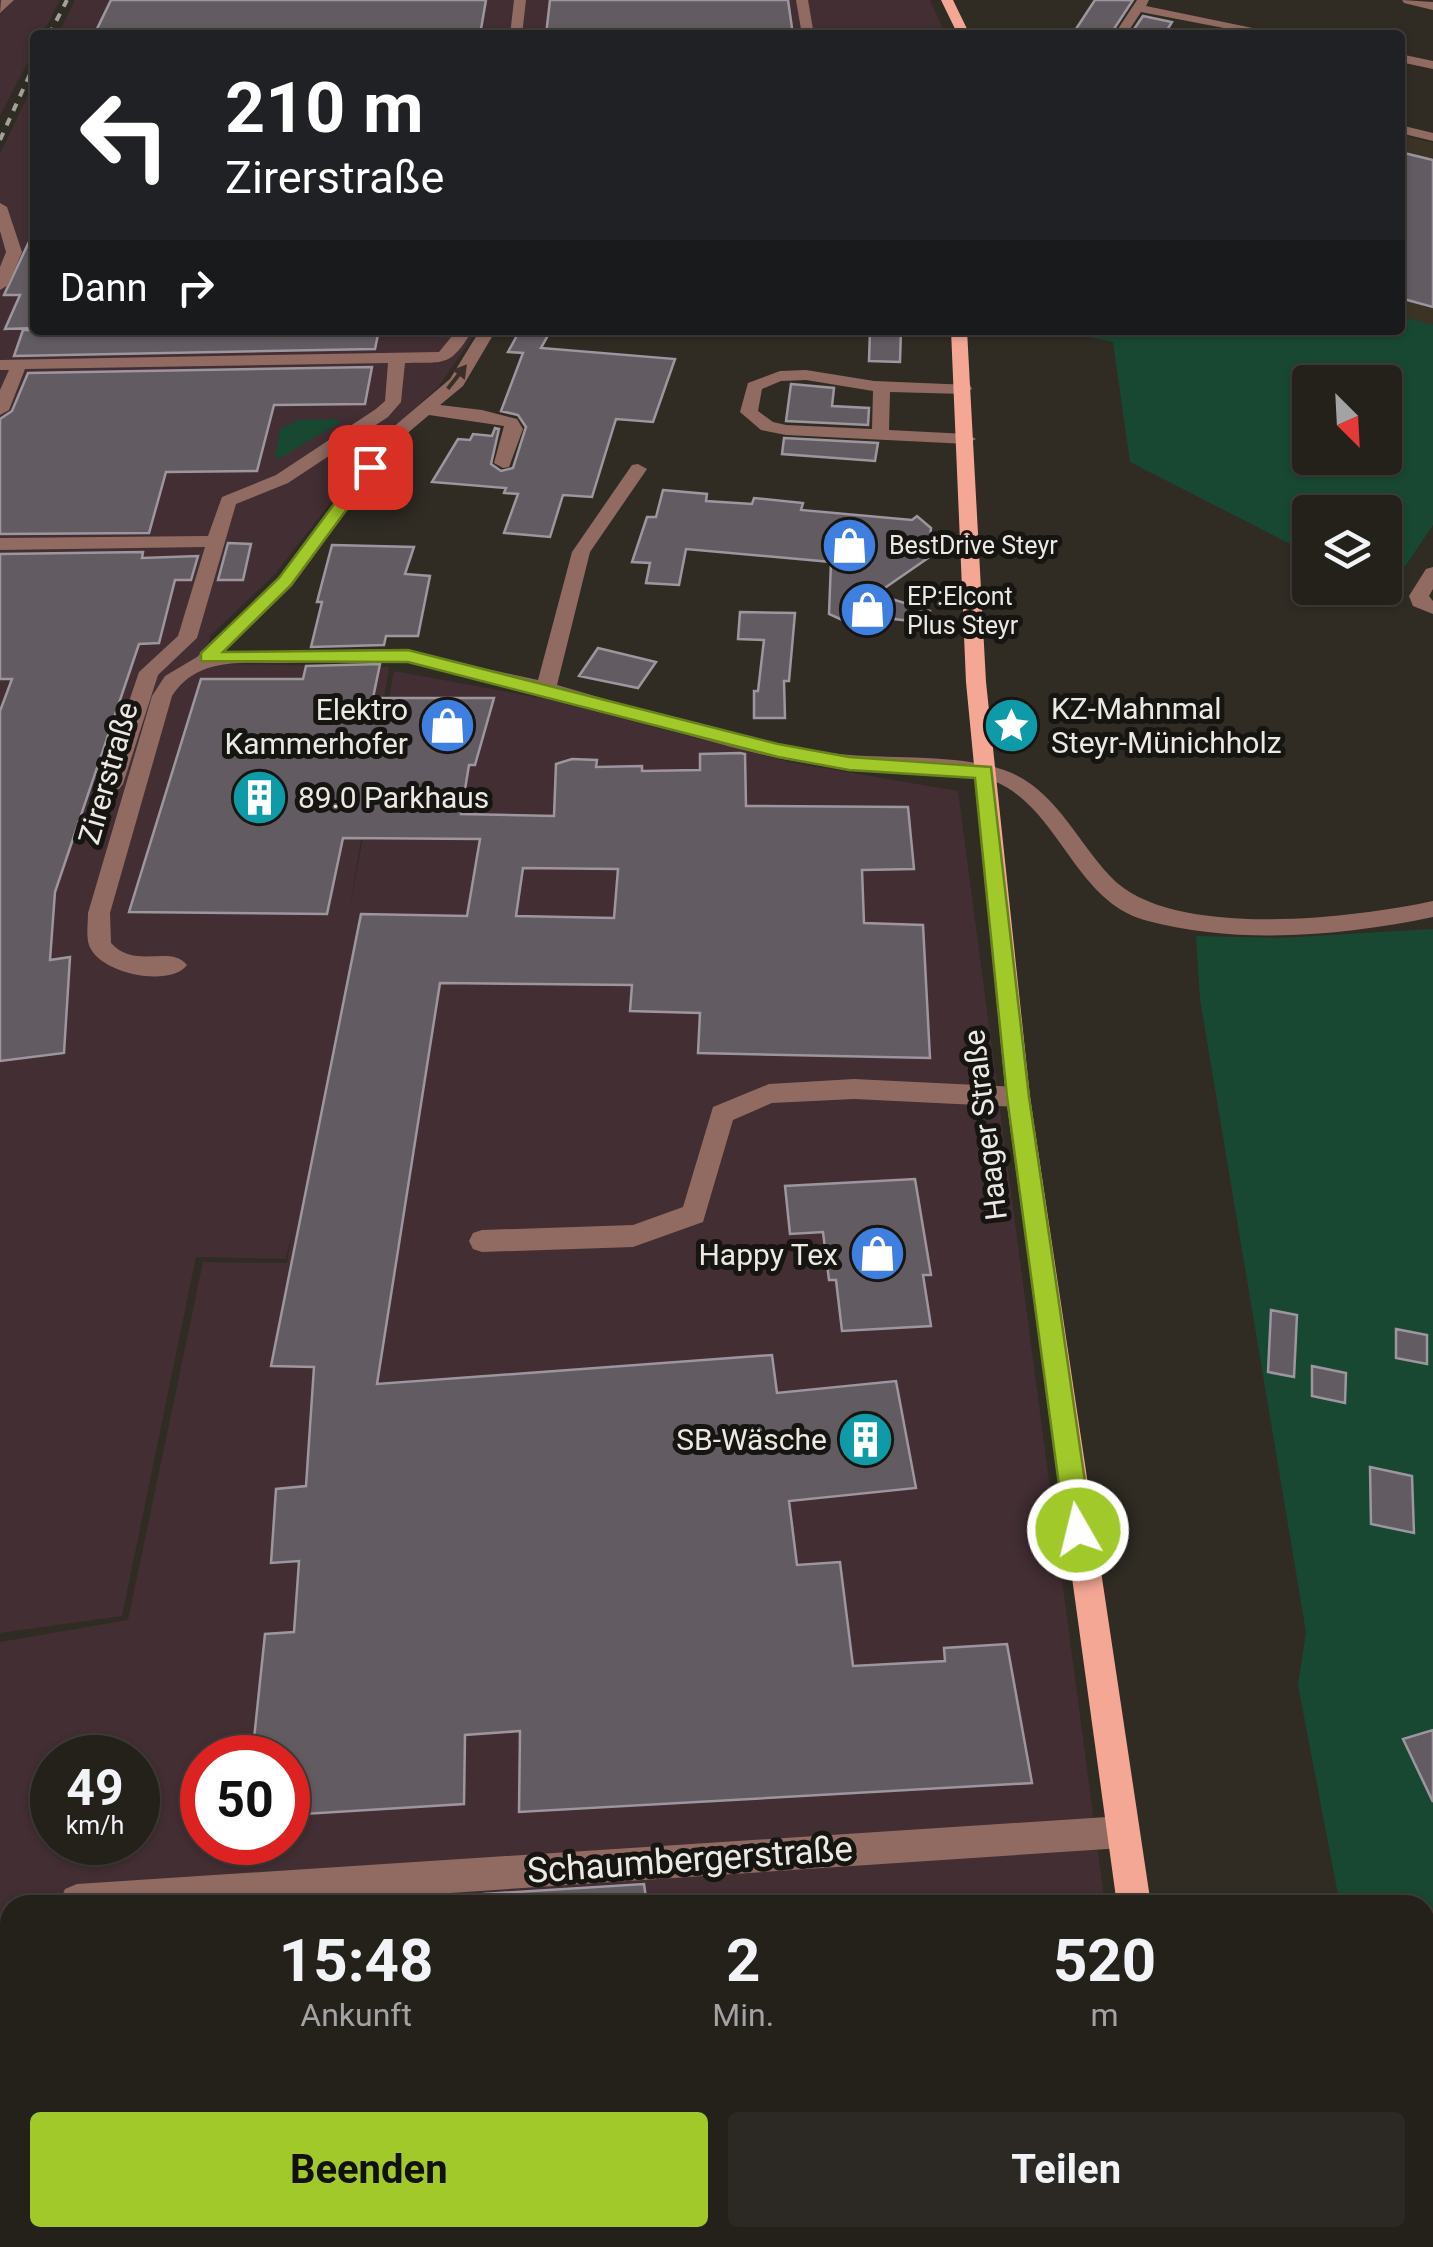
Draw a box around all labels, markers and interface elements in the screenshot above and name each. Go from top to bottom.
text: 210 m [225,67,424,149]
icon: left [60,70,190,200]
text: Zirerstraße [225,151,444,204]
icon: right [168,260,223,315]
text: Dann [60,266,148,310]
one-way arrow [447,365,468,391]
north arrow [1292,365,1402,475]
map controls [1292,365,1402,605]
pin [328,425,413,510]
icon: arrive [343,440,398,495]
button: layers [1292,495,1402,605]
shop icon: BestDrive Steyr [820,515,880,575]
place label: BestDrive Steyr [889,531,1058,560]
shop icon: EP:Elcont Plus Steyr [838,580,898,640]
place label: EP:Elcont Plus Steyr [907,582,1019,640]
place label: KZ-Mahnmal Steyr-Münichholz [1051,691,1282,760]
place label: Elektro Kammerhofer [224,692,408,761]
place icon: KZ-Mahnmal Steyr-Münichholz [982,695,1042,755]
shop icon: Elektro Kammerhofer [417,696,477,756]
street label: Zirerstraße [71,698,145,848]
building icon: 89.0 Parkhaus [229,767,289,827]
place label: 89.0 Parkhaus [298,780,489,815]
street label: Haager Straße [956,1028,1014,1222]
shop icon: Happy Tex [847,1224,907,1284]
place label: Happy Tex [698,1237,838,1272]
building icon: SB-Wäsche [836,1409,896,1469]
place label: SB-Wäsche [676,1422,827,1457]
position arrow [1026,1478,1130,1582]
speed limit sign: 50 [180,1735,310,1865]
text: 49 [66,1759,124,1817]
text: km/h [66,1811,124,1840]
street label: Schaumbergerstraße [526,1828,854,1892]
text: 15:48 [279,1925,433,1996]
text: 2 [726,1925,760,1996]
text: 520 [1053,1925,1156,1996]
text: Ankunft [300,1996,412,2034]
text: Min. [712,1996,774,2034]
text: m [1090,1996,1119,2034]
button: Beenden [30,2112,708,2227]
button: Teilen [728,2112,1405,2227]

